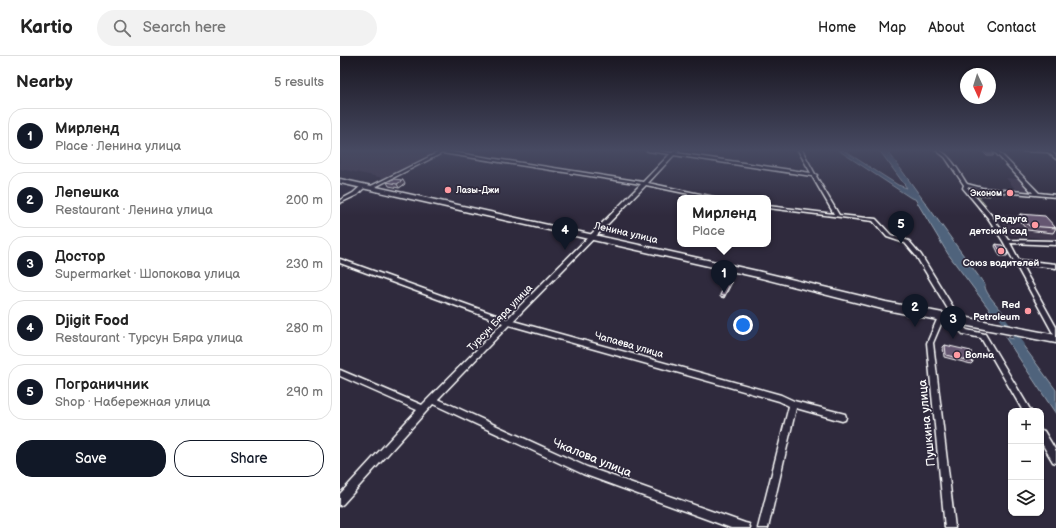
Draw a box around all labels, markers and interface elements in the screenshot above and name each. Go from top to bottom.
search box [97,10,377,46]
text: Kartio [20,16,73,39]
icon: search [111,17,133,39]
text: Search here [143,18,226,37]
text: Home [818,19,856,36]
text: Map [878,19,906,36]
text: About [928,19,965,36]
text: Contact [987,19,1036,36]
north arrow [960,68,996,104]
text: Nearby [16,72,73,92]
text: 5 results [274,74,324,90]
text: Мирленд [55,119,119,138]
text: 1 [27,128,33,144]
text: 60 m [293,128,323,144]
text: Place · Ленина улица [55,138,181,154]
text: Лепешка [55,183,119,202]
marker: Лазы-Джи [443,185,453,195]
place label: Лазы-Джи [455,185,499,196]
place label: Эконом [970,188,1002,199]
marker: Эконом [1005,188,1015,198]
text: 2 [26,192,34,208]
text: 200 m [286,192,323,208]
popup [677,195,771,247]
text: Restaurant · Ленина улица [55,202,213,218]
text: Мирленд [692,204,756,223]
pin: 5 [888,211,914,244]
place label: Радуга детский сад [968,213,1027,237]
pin: 4 [552,217,578,250]
street label: Ленина улица [592,220,659,246]
marker: Радуга детский сад [1030,220,1040,230]
text: Place [692,223,725,239]
marker: Союз водителей [996,246,1006,256]
text: Достор [55,247,105,266]
text: 3 [26,256,34,272]
text: 230 m [286,256,323,272]
place label: Союз водителей [963,257,1040,269]
pin: 1 [711,260,737,293]
text: Supermarket · Шопокова улица [55,266,240,282]
street label: Турсун Бяра улица [465,282,535,354]
pin: 2 [902,294,928,327]
place label: Red Petroleum [973,299,1020,323]
pin: 3 [940,306,966,339]
marker: Red Petroleum [1023,306,1033,316]
text: Djigit Food [55,311,129,330]
your location [733,315,753,335]
text: 4 [26,320,34,336]
text: 280 m [286,320,323,336]
street label: Чапаева улица [593,329,665,361]
text: Restaurant · Турсун Бяра улица [55,330,243,346]
place label: Волна [965,349,994,361]
marker: Волна [952,350,962,360]
text: Пограничник [55,375,149,394]
street label: Пушкина улица [915,379,939,467]
text: 5 [26,384,34,400]
text: 290 m [286,384,323,400]
text: Shop · Набережная улица [55,394,211,410]
map controls [1008,408,1044,516]
button: + [1008,408,1044,444]
street label: Чкалова улица [550,435,634,481]
button: Save [16,440,166,477]
button: Share [174,440,324,477]
button: − [1008,444,1044,480]
button: layers [1008,480,1044,516]

